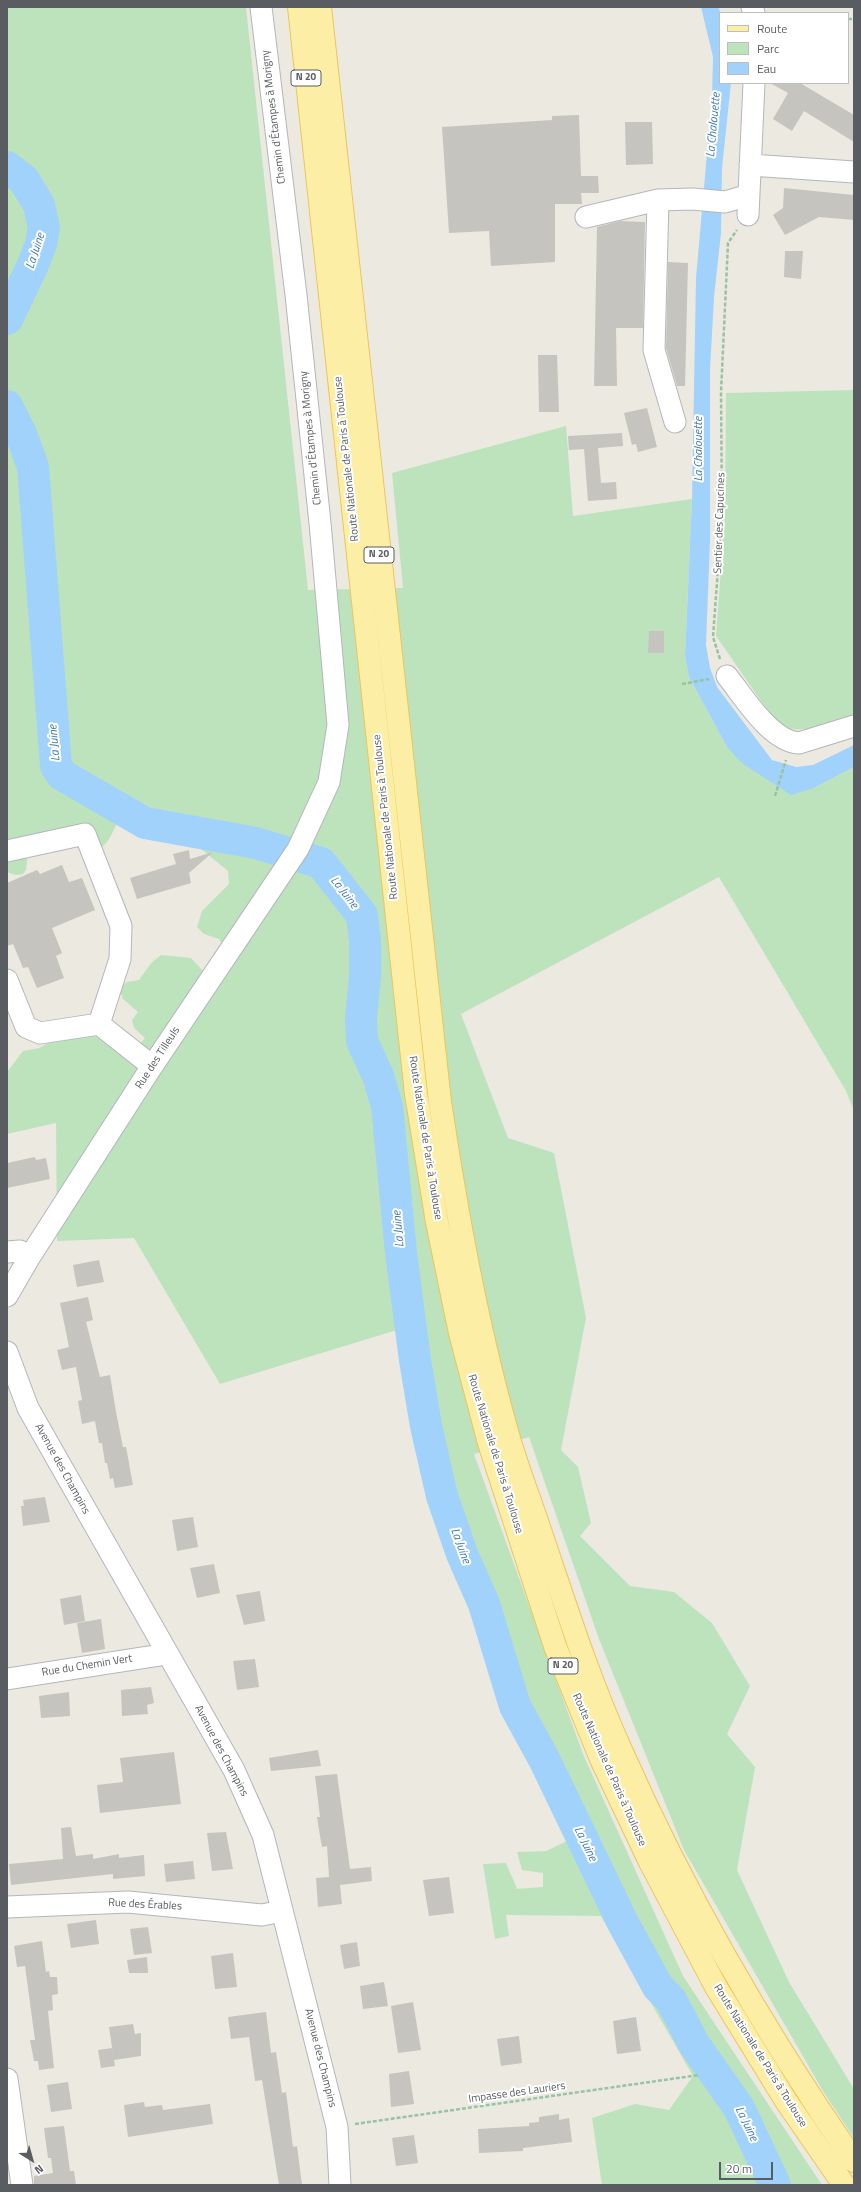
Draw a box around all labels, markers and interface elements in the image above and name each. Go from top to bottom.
legend [719,12,849,84]
text: Route [757,19,787,38]
text: Parc [757,39,779,58]
street label: Chemin d'Étampes à Morigny [259,49,289,185]
text: Eau [757,59,776,78]
road number: N 20 [291,70,321,86]
water label: La Chalouette [704,92,724,158]
water label: La Juine [23,231,49,271]
street label: Chemin d'Étampes à Morigny [297,370,325,506]
street label: Route Nationale de Paris à Toulouse [332,376,362,542]
water label: La Chalouette [692,417,706,481]
street label: Sentier des Capucines [712,472,728,574]
road number: N 20 [364,547,394,563]
water label: La Juine [46,724,64,762]
street label: Route Nationale de Paris à Toulouse [371,734,401,900]
water label: La Juine [327,874,361,912]
street label: Rue des Tilleuls [133,1024,183,1092]
street label: Route Nationale de Paris à Toulouse [406,1055,444,1221]
water label: La Juine [390,1210,408,1248]
street label: Route Nationale de Paris à Toulouse [464,1373,526,1535]
street label: Avenue des Champins [32,1421,92,1517]
water label: La Juine [447,1526,473,1566]
street label: Rue du Chemin Vert [41,1652,133,1680]
road number: N 20 [548,1658,578,1674]
street label: Route Nationale de Paris à Toulouse [569,1692,649,1848]
street label: Avenue des Champins [191,1703,251,1799]
water label: La Juine [570,1824,600,1864]
street label: Rue des Érables [108,1896,182,1914]
street label: Route Nationale de Paris à Toulouse [710,1982,810,2130]
street label: Avenue des Champins [301,2007,339,2109]
street label: Impasse des Lauriers [468,2080,566,2106]
water label: La Juine [731,2104,761,2144]
north arrow [12,2140,52,2180]
scale bar [721,2154,775,2180]
text: 20 m [726,2159,752,2178]
text: N [31,2161,47,2178]

